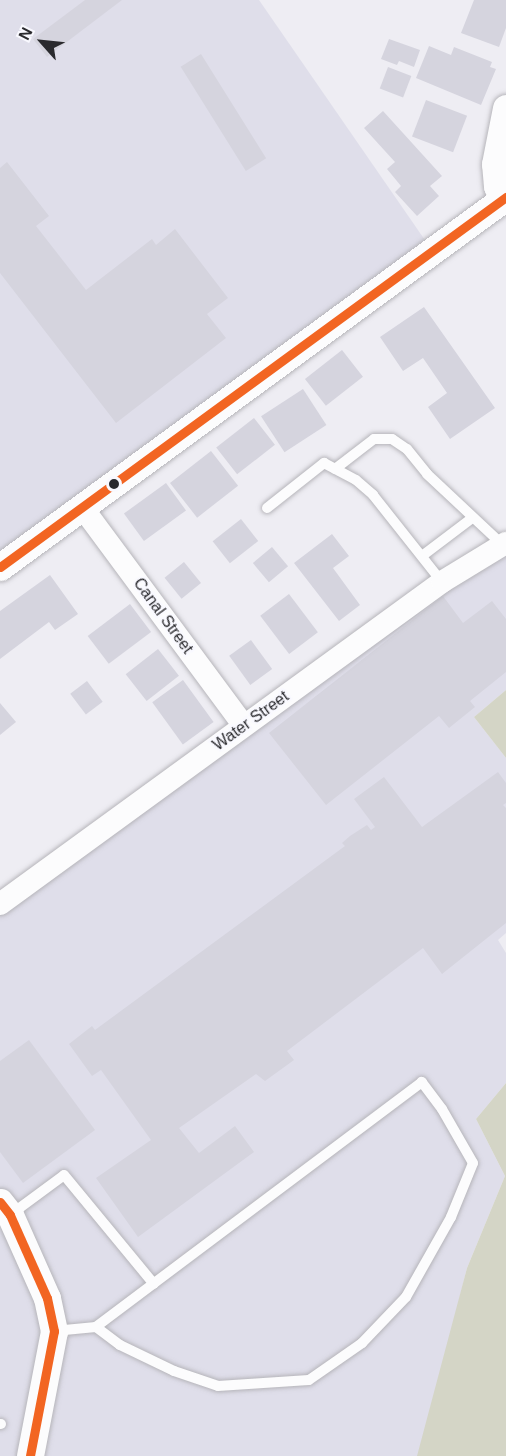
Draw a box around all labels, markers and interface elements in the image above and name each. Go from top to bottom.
north arrow [12,12,72,72]
text: N [15,25,36,43]
unlabelled marker [108,478,120,490]
street label: Canal Street [129,574,197,658]
street label: Water Street [209,687,293,755]

